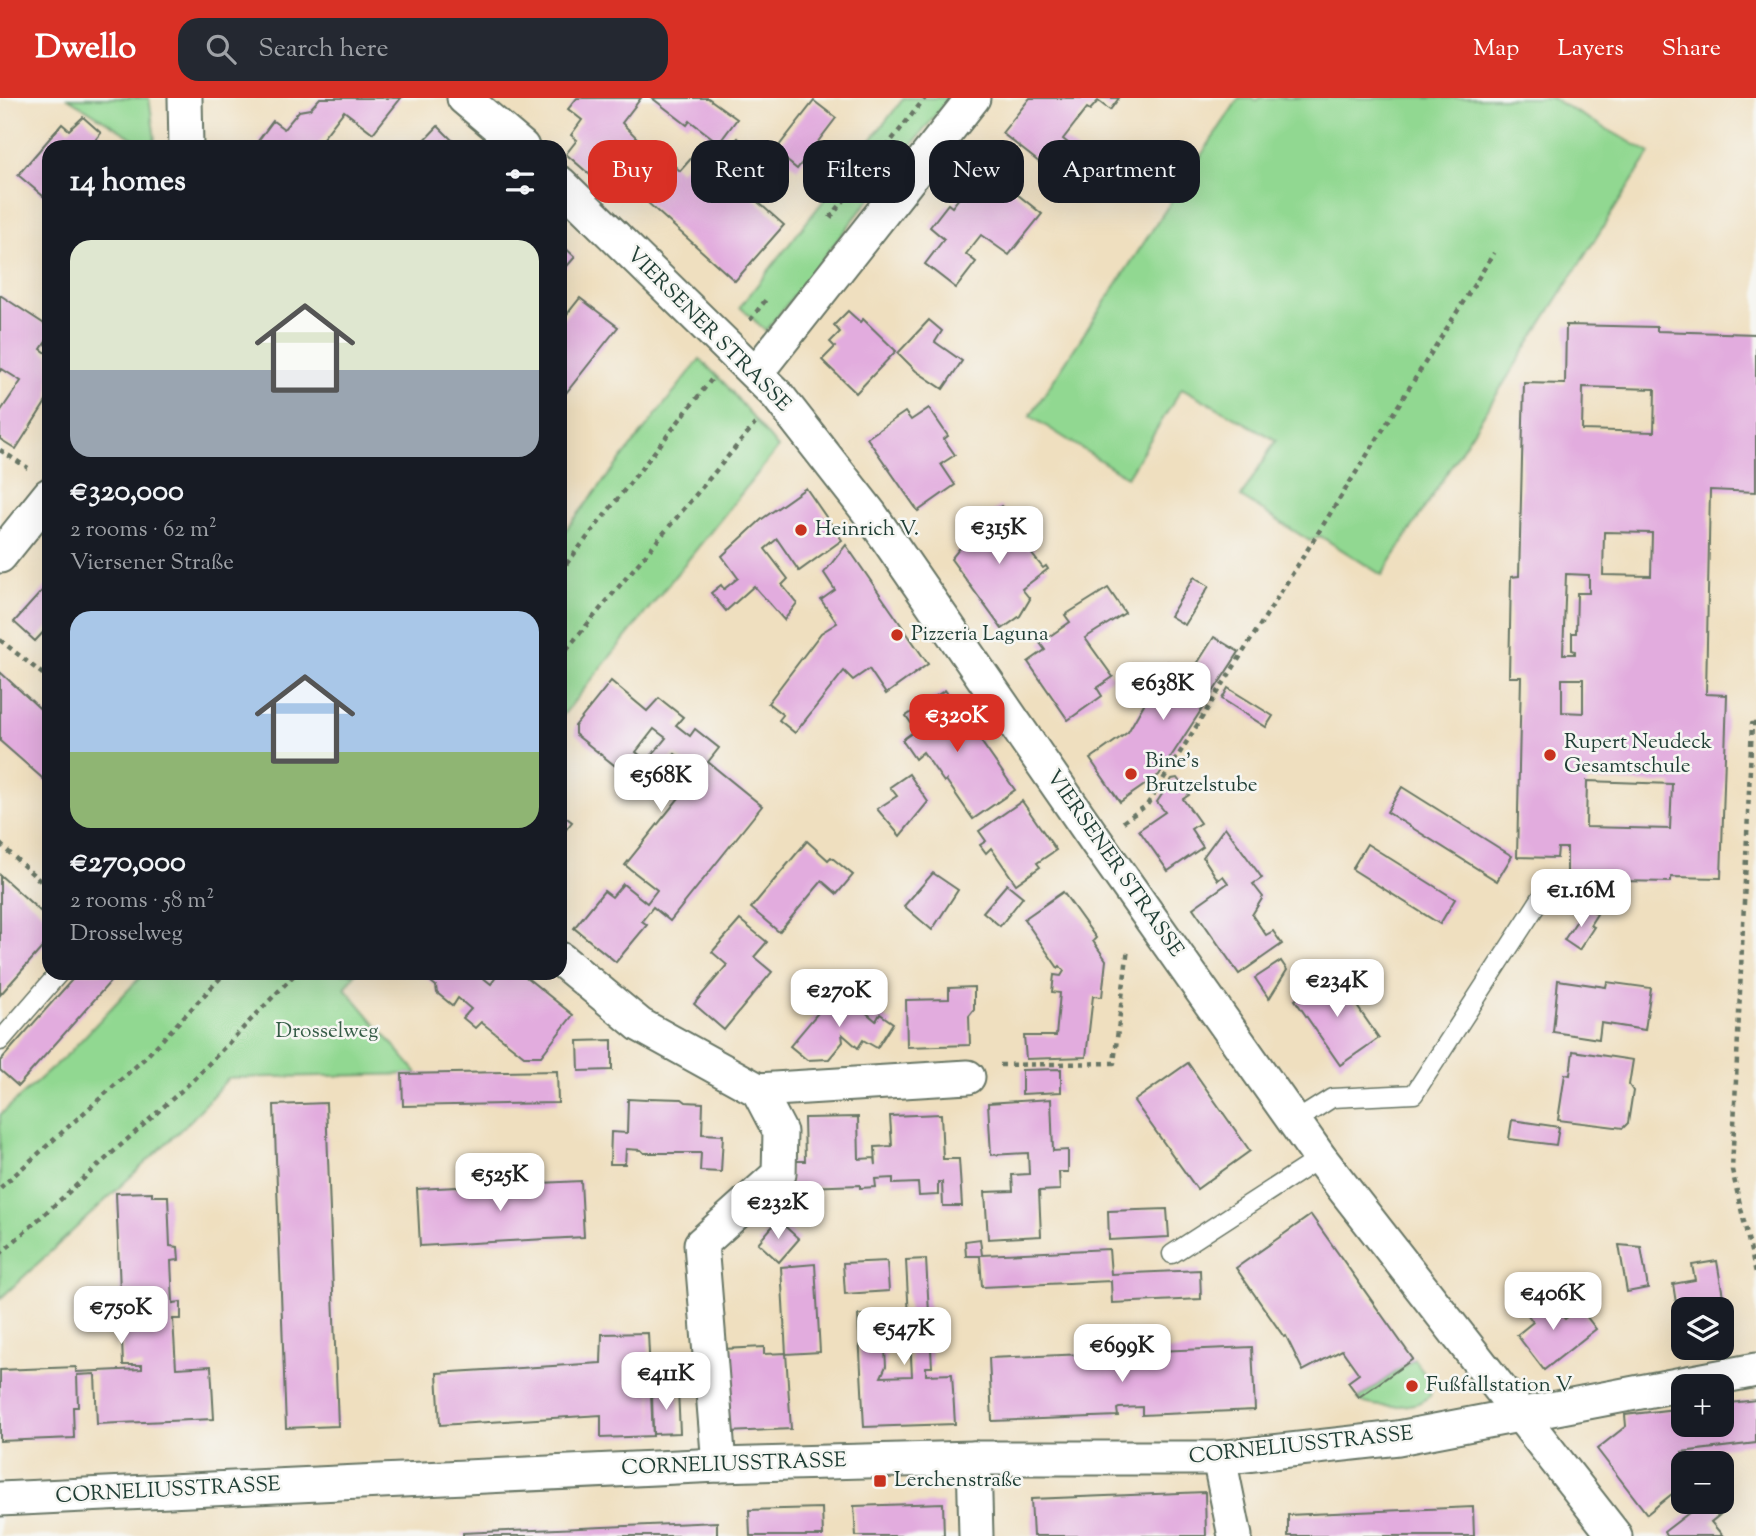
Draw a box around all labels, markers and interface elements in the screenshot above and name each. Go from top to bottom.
search box [178,18,668,81]
text: Dwello [35,25,136,73]
icon: search [202,30,240,68]
text: Search here [258,31,389,68]
text: Map [1473,32,1519,66]
text: Layers [1557,32,1624,66]
text: Share [1662,32,1721,66]
chip: Buy [588,140,677,203]
chip: Rent [691,140,789,203]
chip: Filters [803,140,915,203]
chip: New [929,140,1024,203]
chip: Apartment [1038,140,1200,203]
text: 14 homes [70,161,186,204]
icon: filters [501,163,539,201]
street label: VIERSENER STRASSE [619,241,797,419]
icon: home [242,285,368,411]
text: €320,000 [70,471,184,514]
pin: €315K [950,506,1048,566]
text: €315K [971,512,1027,545]
text: 2 rooms · 62 m² [70,514,217,547]
place label: Heinrich V. [815,515,919,545]
marker: Heinrich V. [793,522,809,538]
text: Viersener Straße [70,547,234,580]
place label: Pizzeria Laguna [911,620,1049,650]
marker: Pizzeria Laguna [889,627,905,643]
icon: home [242,656,368,782]
pin: €638K [1114,662,1212,722]
text: €638K [1132,668,1195,701]
pin: €320K [908,694,1006,754]
text: €320K [926,700,989,733]
place label: Rupert Neudeck Gesamtschule [1564,728,1713,782]
place label: Bine's Brutzelstube [1145,747,1257,801]
marker: Rupert Neudeck Gesamtschule [1542,747,1558,763]
pin: €568K [612,754,710,814]
text: €568K [630,760,692,793]
street label: VIERSENER STRASSE [1038,764,1190,964]
marker: Bine's Brutzelstube [1123,766,1139,782]
text: €270,000 [70,842,186,885]
pin: €1.16M [1524,870,1638,929]
text: €1.16M [1547,875,1615,908]
text: 2 rooms · 58 m² [70,885,214,918]
text: Drosselweg [70,918,183,951]
pin: €234K [1288,960,1386,1019]
text: €234K [1306,965,1368,998]
pin: €270K [790,970,888,1029]
text: €270K [807,975,871,1008]
park label: Drosselweg [276,1017,378,1047]
pin: €525K [451,1154,549,1213]
text: €525K [471,1159,529,1192]
pin: €232K [729,1182,827,1241]
text: €232K [747,1187,809,1220]
pin: €406K [1504,1272,1602,1332]
text: €406K [1521,1278,1585,1311]
pin: €750K [72,1286,170,1346]
text: €750K [90,1292,152,1325]
map controls [1671,1297,1734,1514]
button: layers [1671,1297,1734,1360]
pin: €547K [855,1308,953,1367]
text: €547K [873,1313,935,1346]
pin: €699K [1073,1324,1171,1384]
text: €699K [1090,1330,1154,1363]
pin: €411K [617,1352,715,1412]
text: €411K [637,1358,695,1391]
place label: Fußfallstation V [1426,1371,1572,1401]
button: + [1671,1374,1734,1437]
marker: Fußfallstation V [1404,1378,1420,1394]
street label: CORNELIUSSTRASSE [1187,1419,1415,1473]
street label: CORNELIUSSTRASSE [621,1446,847,1484]
button: − [1671,1451,1734,1514]
place label: Lerchenstraße [894,1466,1022,1496]
street label: CORNELIUSSTRASSE [55,1470,282,1512]
marker: Lerchenstraße [872,1473,888,1489]

